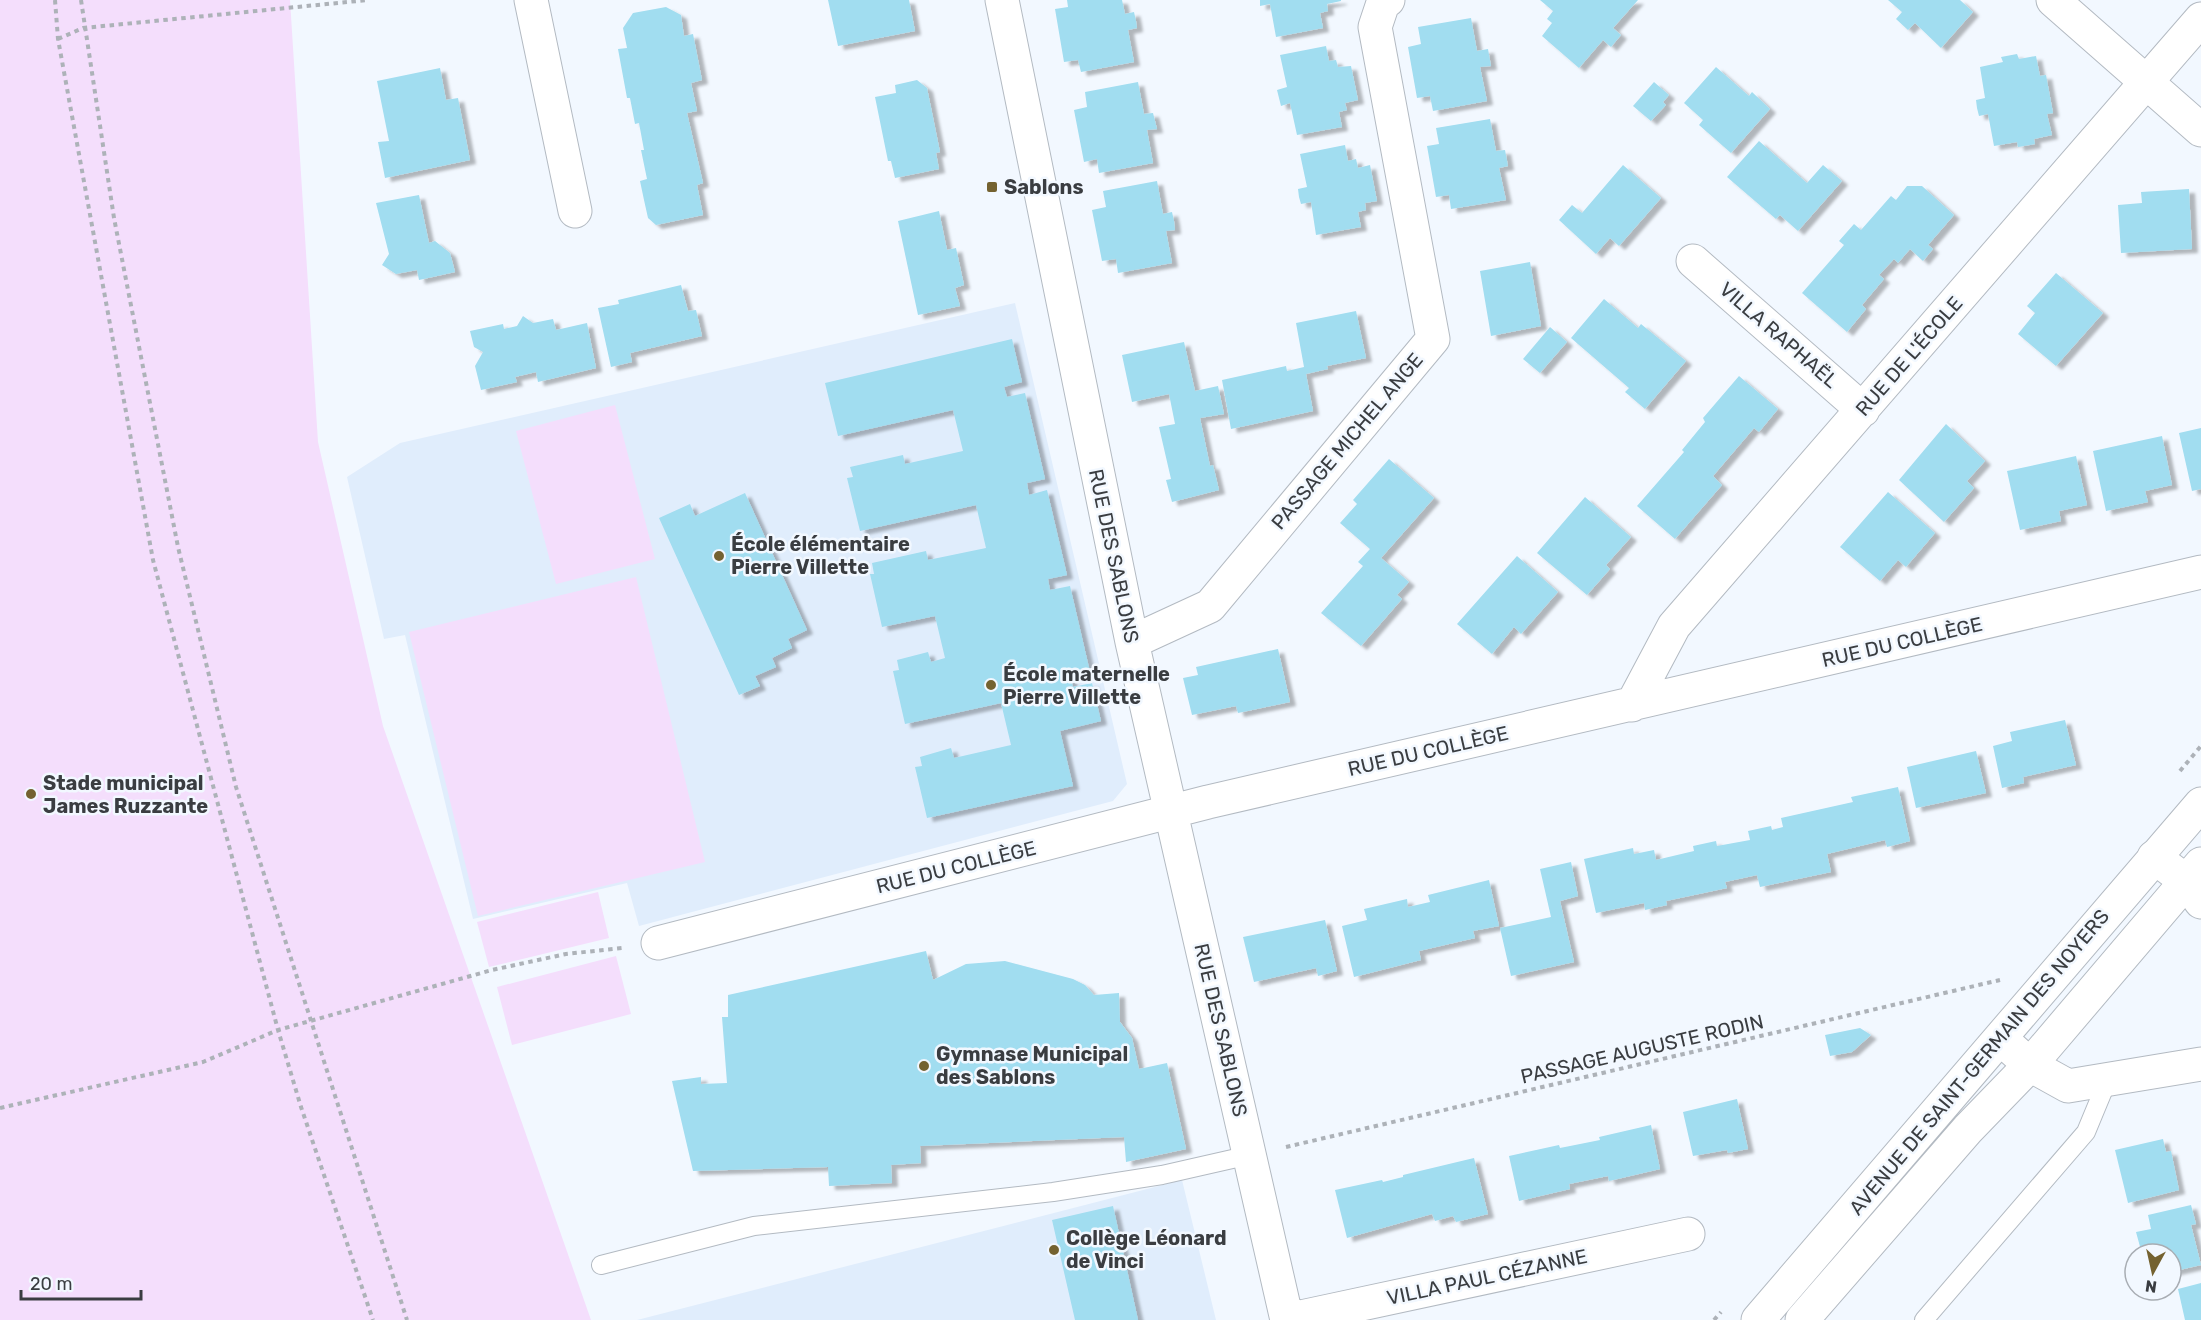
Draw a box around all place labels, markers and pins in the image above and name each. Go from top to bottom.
place label: Sablons [1004,175,1084,199]
marker: Sablons [985,180,999,194]
place label: École élémentaire Pierre Villette [731,532,910,579]
marker: École élémentaire Pierre Villette [712,549,726,563]
place label: École maternelle Pierre Villette [1003,662,1170,709]
marker: École maternelle Pierre Villette [984,678,998,692]
place label: Stade municipal James Ruzzante [43,771,208,818]
marker: Stade municipal James Ruzzante [24,787,38,801]
place label: Gymnase Municipal des Sablons [936,1042,1128,1089]
marker: Gymnase Municipal des Sablons [917,1059,931,1073]
place label: Collège Léonard de Vinci [1066,1226,1227,1273]
marker: Collège Léonard de Vinci [1047,1243,1061,1257]

